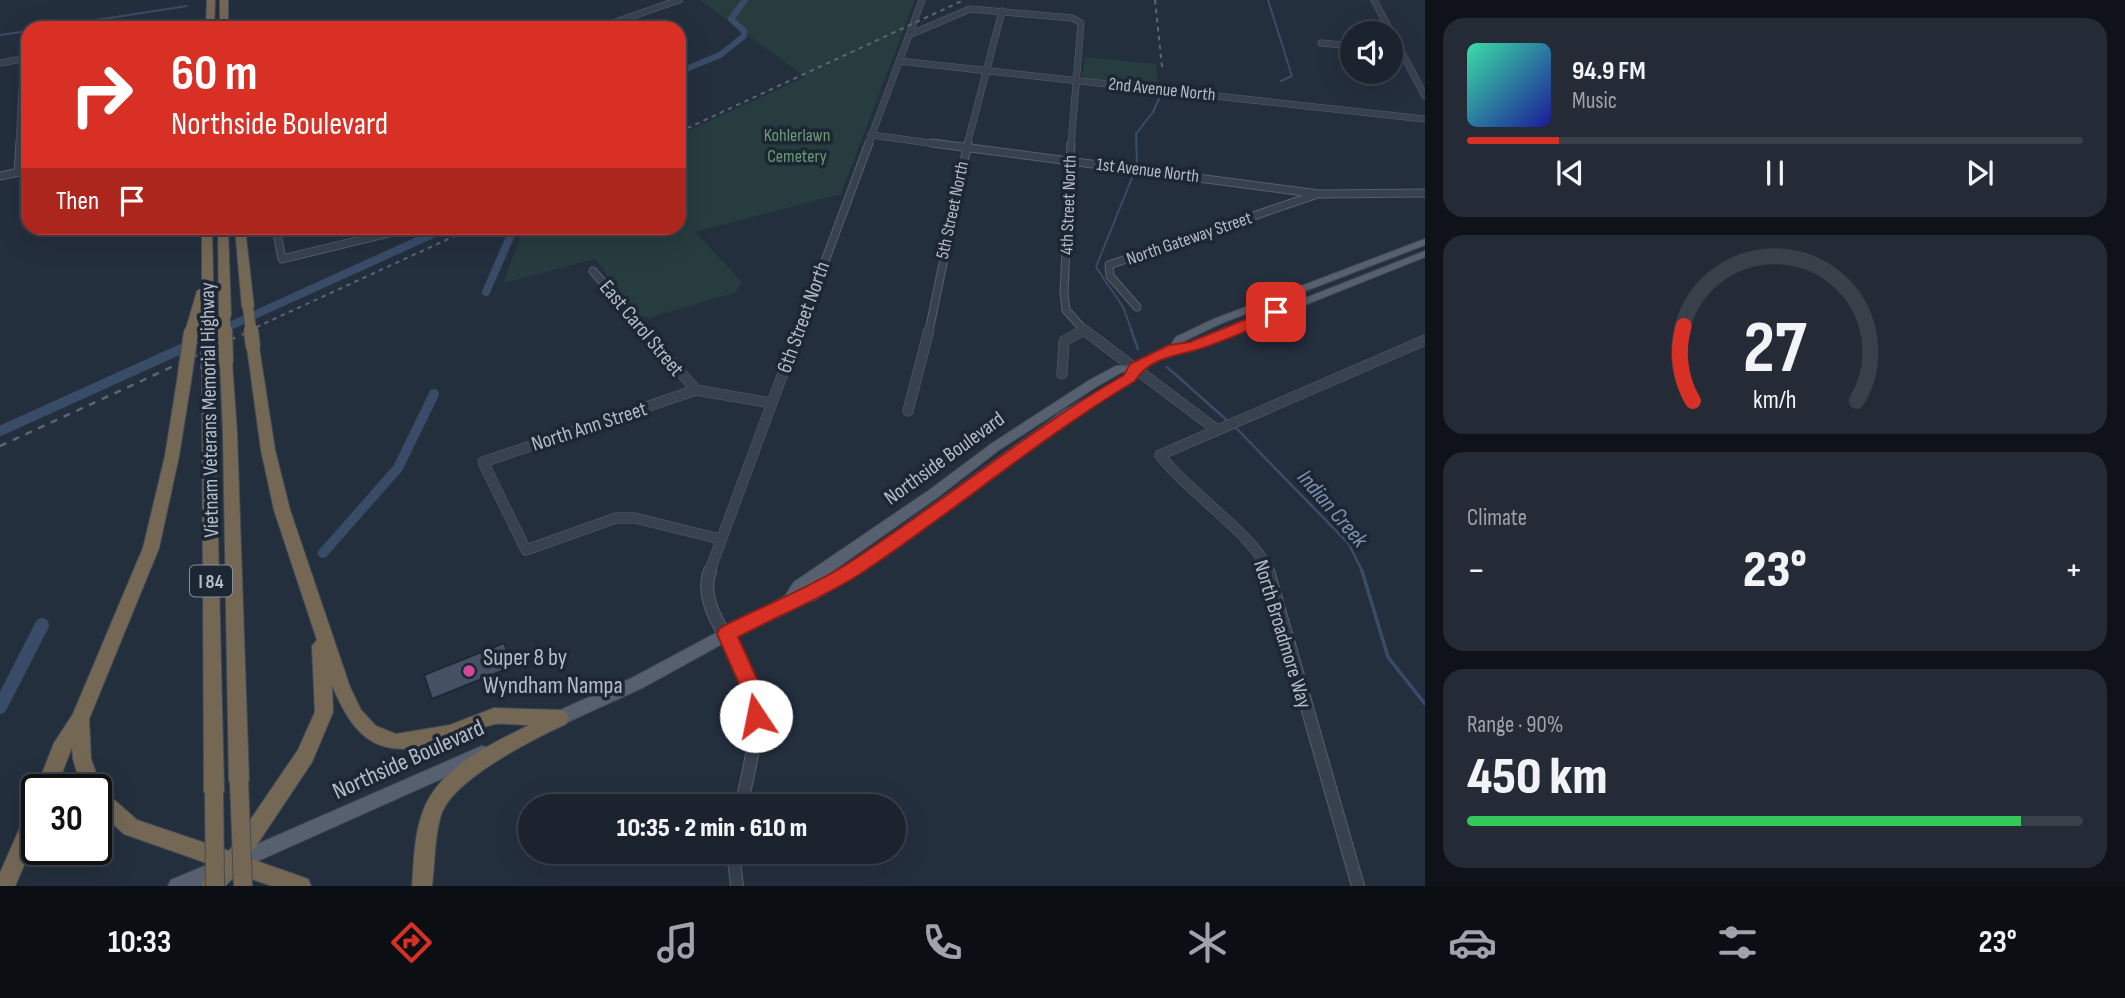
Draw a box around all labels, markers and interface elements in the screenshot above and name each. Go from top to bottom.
map controls [1340,21,1403,84]
button: sound [1340,21,1403,84]
text: 60 m [171,45,258,104]
icon: right [56,49,147,140]
text: 94.9 FM [1572,56,1646,87]
street label: 2nd Avenue North [1107,73,1217,106]
text: Music [1572,87,1617,115]
text: Northside Boulevard [171,105,388,144]
park label: Kohlerlawn Cemetery [764,125,830,167]
street label: 1st Avenue North [1095,154,1200,187]
icon: previous [1551,154,1589,192]
icon: pause [1756,154,1794,192]
icon: next [1961,154,1999,192]
street label: 4th Street North [1056,155,1081,255]
street label: 5th Street North [932,159,973,261]
icon: arrive [113,182,151,220]
text: Then [56,186,99,217]
street label: North Gateway Street [1124,207,1255,270]
street label: 6th Street North [772,258,835,376]
street label: East Carol Street [594,275,689,381]
street label: Vietnam Veterans Memorial Highway [195,282,224,538]
pin [1246,282,1306,342]
icon: arrive [1257,293,1295,331]
text: 27 [1743,305,1807,393]
text: km/h [1753,384,1797,415]
street label: North Ann Street [528,396,650,457]
street label: Northside Boulevard [879,406,1009,510]
water label: Indian Creek [1291,464,1375,554]
text: Climate [1467,504,1527,532]
text: 23° [1743,539,1807,602]
text: − [1467,548,1486,593]
text: + [2064,548,2083,593]
street label: North Broadmore Way [1248,557,1317,711]
road number: I 84 [190,566,232,596]
place label: Super 8 by Wyndham Nampa [483,643,623,700]
marker: Super 8 by Wyndham Nampa [461,663,477,679]
position arrow [719,679,793,753]
text: Range · 90% [1467,711,1563,739]
street label: Northside Boulevard [328,713,488,806]
text: 450 km [1467,746,1607,809]
speed limit sign: 30 [21,774,112,865]
text: 10:35 · 2 min · 610 m [617,813,807,844]
icon: directions [387,918,436,967]
icon: music [653,918,702,967]
icon: phone [918,918,967,967]
icon: climate [1183,918,1232,967]
icon: car [1448,918,1497,967]
icon: filters [1713,918,1762,967]
text: 10:33 [108,923,171,962]
text: 23° [1978,923,2017,962]

